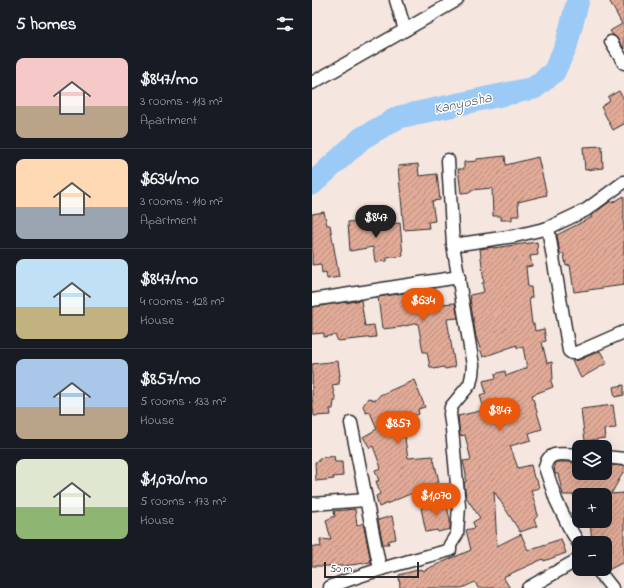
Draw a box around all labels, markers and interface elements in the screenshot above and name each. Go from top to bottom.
text: 5 homes [16,12,76,37]
icon: filters [274,13,296,35]
text: $847/mo [140,67,198,92]
icon: home [48,74,96,122]
water label: Kanyosha [432,88,494,120]
text: 3 rooms · 113 m² [140,92,223,111]
text: Apartment [140,111,197,130]
text: $634/mo [140,167,199,192]
icon: home [48,175,96,223]
text: 3 rooms · 110 m² [140,192,223,211]
pin: $847 [352,205,400,239]
text: $847 [364,208,388,227]
text: Apartment [140,211,197,230]
text: $847/mo [140,267,198,292]
icon: home [48,275,96,323]
pin: $634 [399,288,447,322]
text: $634 [411,291,435,310]
text: 4 rooms · 128 m² [140,292,225,311]
text: House [140,311,174,330]
text: $857/mo [140,367,201,392]
icon: home [48,375,96,423]
text: 5 rooms · 133 m² [140,392,226,411]
pin: $847 [476,398,524,432]
text: $847 [488,401,512,420]
text: House [140,411,174,430]
pin: $857 [374,411,422,445]
text: $857 [385,414,411,433]
map controls [572,440,612,576]
button: layers [572,440,612,480]
text: $1,070/mo [140,467,208,492]
icon: home [48,475,96,523]
pin: $1,070 [403,483,469,517]
text: $1,070 [421,486,451,505]
button: + [572,488,612,528]
text: 5 rooms · 173 m² [140,492,226,511]
text: House [140,511,174,530]
button: − [572,536,612,576]
scale bar [324,560,419,579]
text: 50 m [330,561,352,577]

